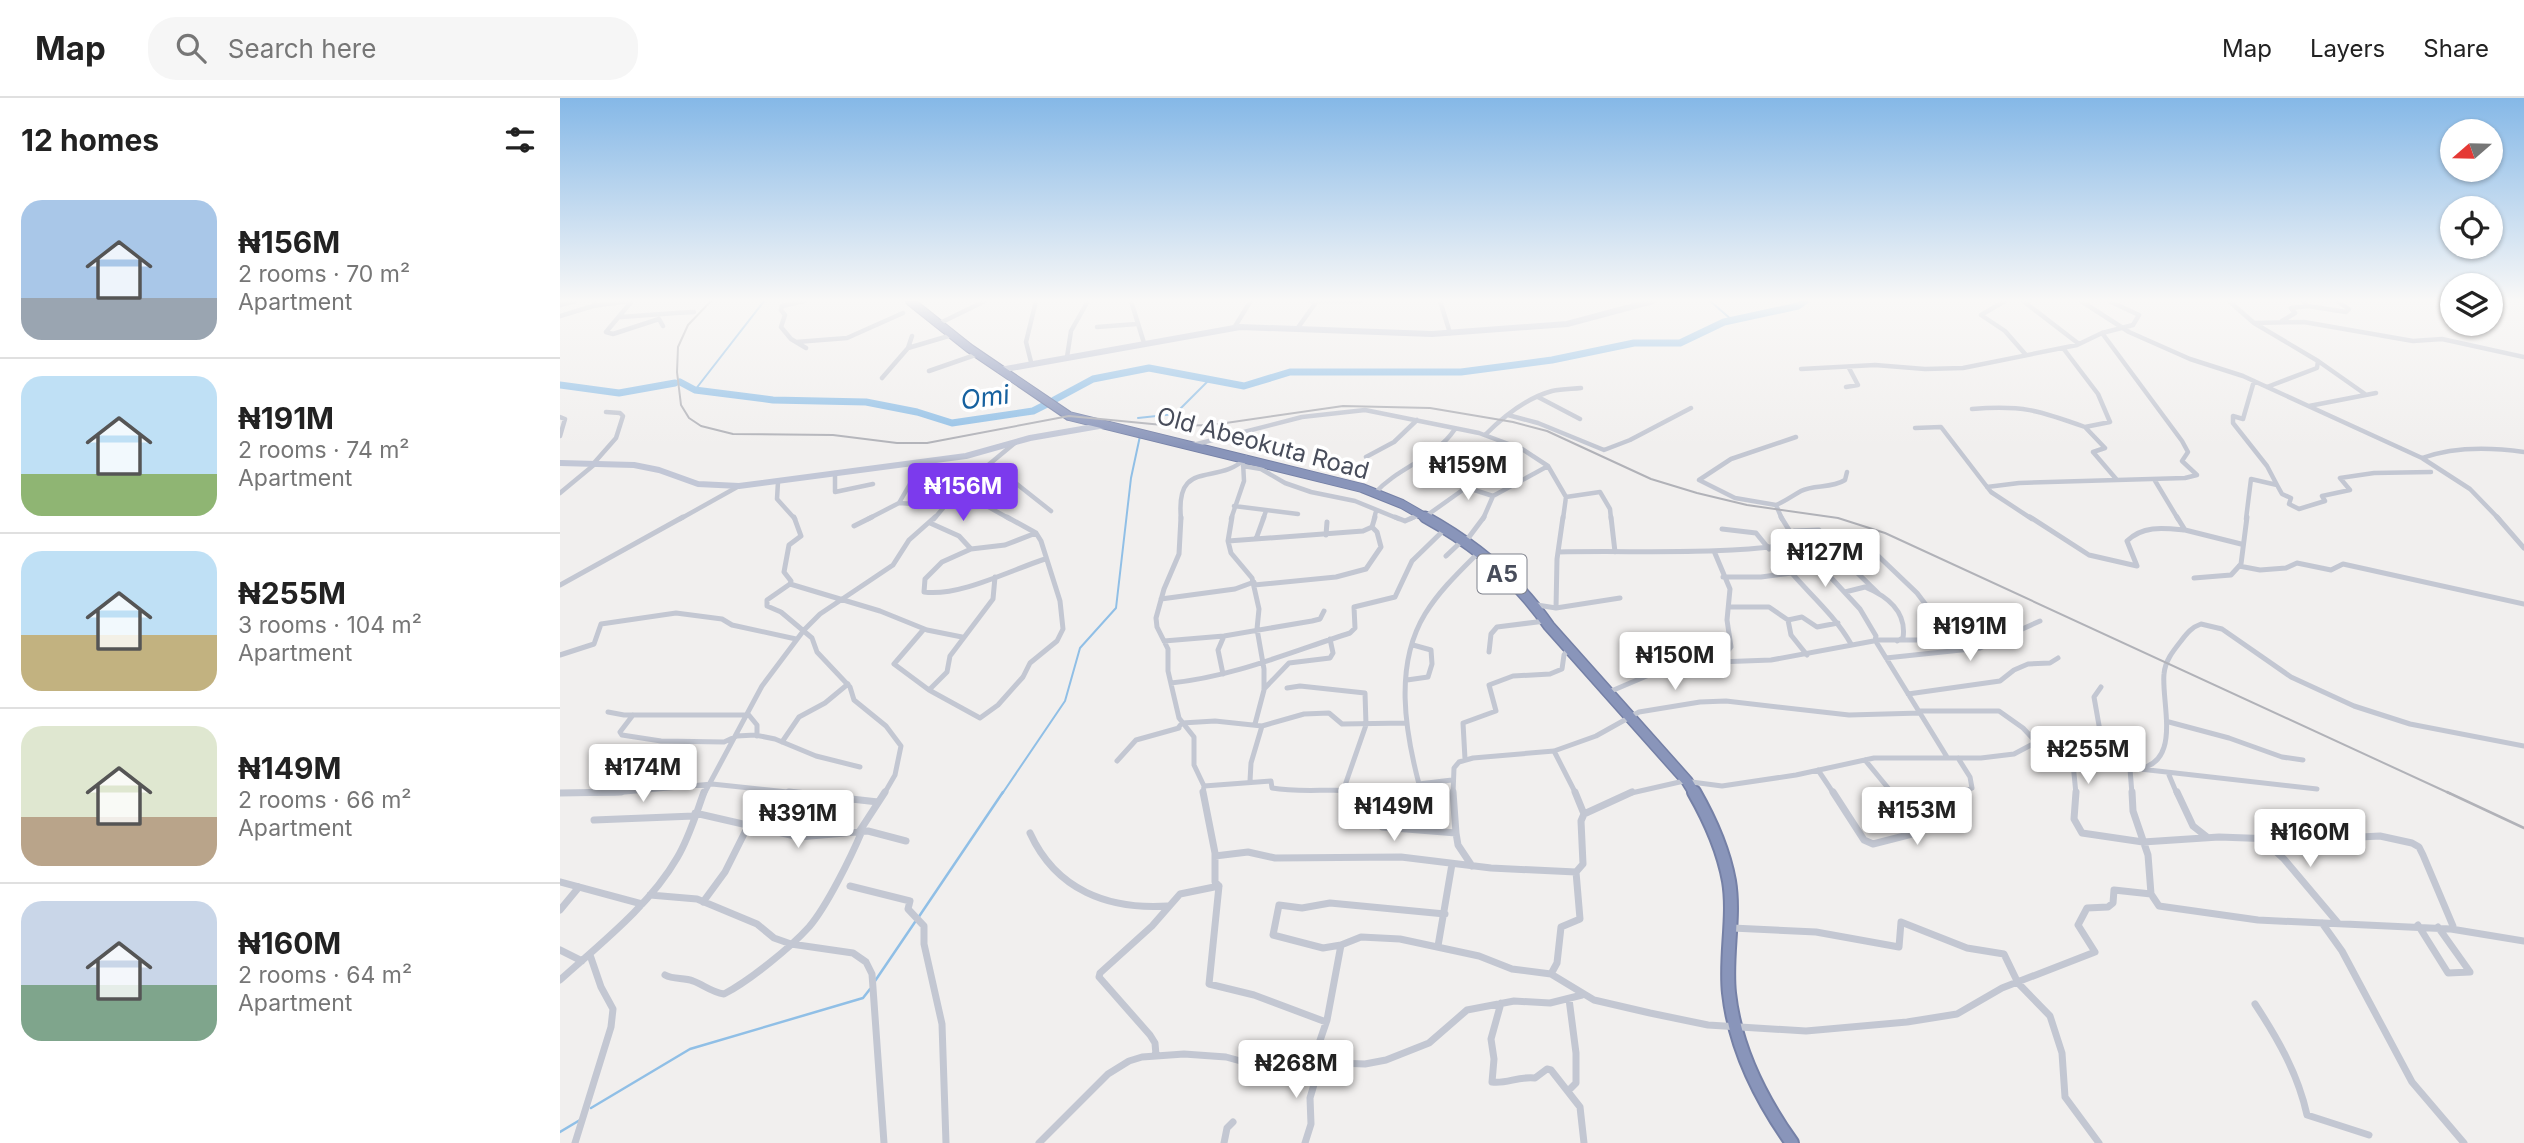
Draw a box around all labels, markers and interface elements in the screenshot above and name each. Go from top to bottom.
search box [148,17,638,80]
text: Map [35,28,106,68]
icon: search [172,29,210,67]
text: Search here [228,33,376,64]
text: Map [2222,34,2272,63]
text: Layers [2310,34,2385,63]
text: Share [2423,34,2489,63]
north arrow [2440,119,2502,182]
map controls [2440,119,2503,336]
icon: filters [501,121,539,159]
text: 12 homes [21,122,159,158]
button: locate [2440,196,2503,259]
text: ₦156M [238,224,340,260]
icon: home [77,228,161,312]
text: 2 rooms · 70 m² [238,260,410,288]
button: layers [2440,273,2503,336]
text: Apartment [238,288,352,316]
water label: Omi [959,378,1012,416]
text: ₦191M [238,400,334,436]
street label: Old Abeokuta Road [1154,401,1372,485]
icon: home [77,404,161,488]
text: 2 rooms · 74 m² [238,436,410,464]
pin: ₦159M [1419,442,1517,502]
text: ₦159M [1429,451,1507,479]
text: Apartment [238,464,352,492]
pin: ₦156M [914,464,1012,523]
text: ₦156M [924,472,1002,500]
pin: ₦127M [1776,530,1874,589]
text: ₦127M [1787,538,1863,566]
road number: A5 [1478,554,1527,594]
text: ₦255M [238,575,346,611]
icon: home [77,579,161,663]
pin: ₦191M [1921,603,2019,663]
text: 3 rooms · 104 m² [238,611,422,639]
text: ₦191M [1933,612,2007,640]
pin: ₦150M [1626,632,1724,692]
text: Apartment [238,639,352,667]
text: ₦150M [1636,641,1714,669]
pin: ₦255M [2039,726,2137,786]
text: ₦255M [2047,735,2129,763]
pin: ₦174M [594,744,692,804]
text: ₦149M [238,750,341,786]
text: ₦174M [605,753,681,781]
icon: home [77,754,161,838]
pin: ₦149M [1345,784,1443,843]
text: 2 rooms · 66 m² [238,786,412,814]
pin: ₦153M [1868,788,1966,847]
pin: ₦391M [749,790,847,850]
text: ₦149M [1354,792,1434,820]
text: ₦153M [1878,796,1956,824]
text: ₦391M [759,799,837,827]
pin: ₦160M [2261,810,2359,869]
text: Apartment [238,814,352,842]
text: ₦160M [2270,818,2350,846]
text: ₦160M [238,925,341,961]
icon: home [77,929,161,1013]
text: 2 rooms · 64 m² [238,961,412,989]
text: Apartment [238,989,352,1017]
pin: ₦268M [1247,1040,1345,1100]
text: ₦268M [1254,1049,1338,1077]

